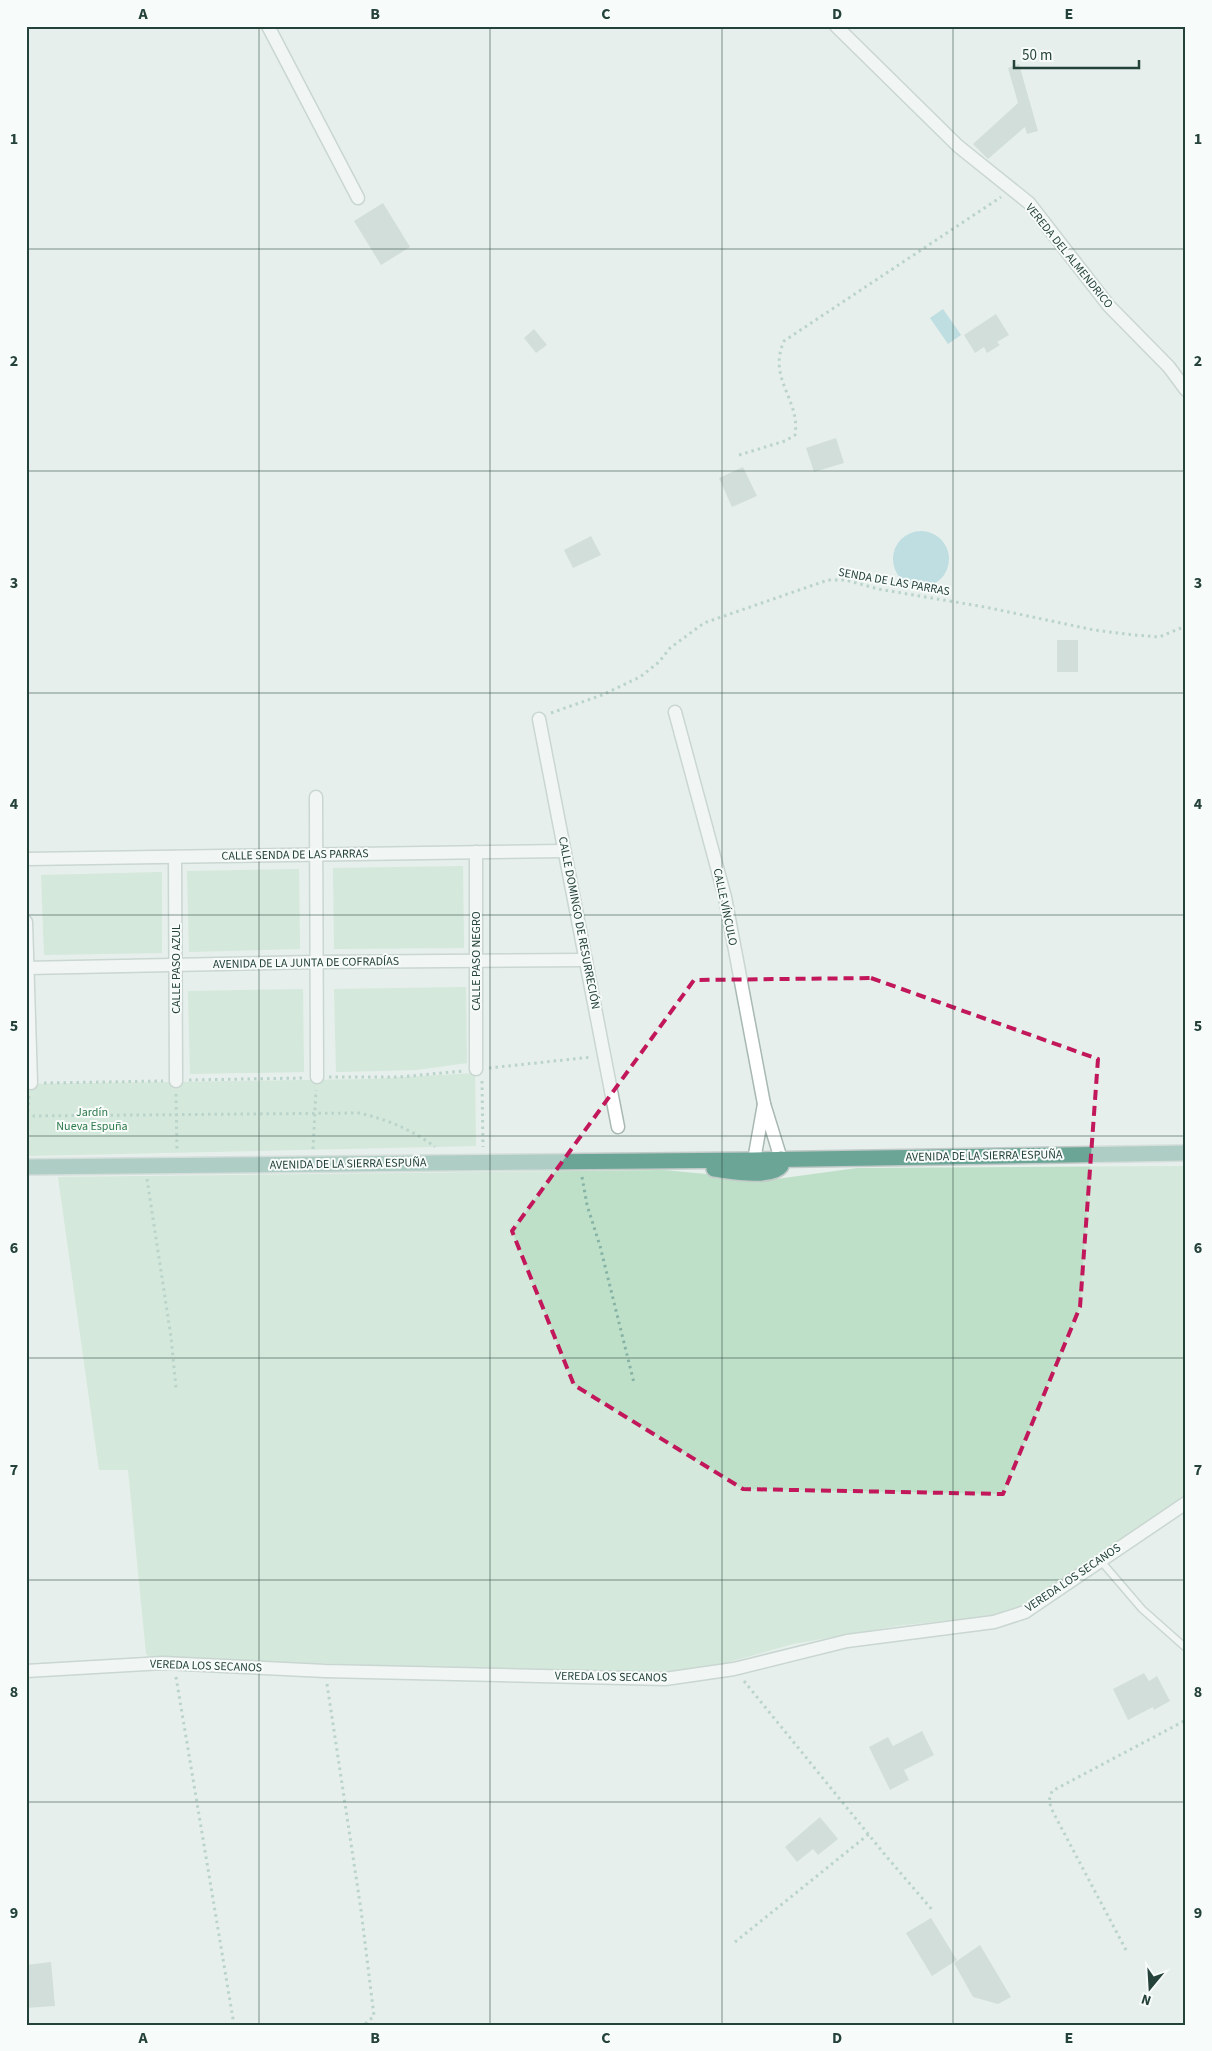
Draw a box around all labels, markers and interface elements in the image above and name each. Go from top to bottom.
text: A [137,3,148,25]
text: B [370,3,380,25]
text: C [601,3,611,25]
text: D [832,3,842,25]
text: E [1065,3,1073,25]
scale bar [1014,38,1140,70]
text: 50 m [1022,45,1052,66]
text: 1 [10,128,18,150]
text: 1 [1194,128,1202,150]
street label: VEREDA DEL ALMENDRICO [1021,200,1117,312]
text: 2 [10,350,18,372]
text: 2 [1194,350,1202,372]
street label: SENDA DE LAS PARRAS [837,564,951,600]
text: 3 [10,572,18,594]
text: 3 [1194,572,1202,594]
text: 4 [10,793,19,815]
text: 4 [1194,793,1203,815]
street label: CALLE DOMINGO DE RESURRECIÓN [554,835,604,1011]
street label: CALLE SENDA DE LAS PARRAS [221,845,369,865]
street label: CALLE VÍNCULO [708,867,742,947]
street label: CALLE PASO NEGRO [468,911,485,1011]
street label: CALLE PASO AZUL [168,924,185,1014]
street label: AVENIDA DE LA JUNTA DE COFRADÍAS [213,953,399,973]
text: 5 [10,1015,18,1037]
text: 5 [1194,1015,1202,1037]
park label: Jardín Nueva Espuña [56,1104,128,1135]
street label: AVENIDA DE LA SIERRA ESPUÑA [905,1146,1063,1166]
street label: AVENIDA DE LA SIERRA ESPUÑA [269,1154,427,1174]
text: 6 [10,1237,18,1259]
text: 6 [1194,1237,1202,1259]
text: 7 [10,1459,18,1481]
text: 7 [1194,1459,1202,1481]
street label: VEREDA LOS SECANOS [1022,1540,1124,1616]
street label: VEREDA LOS SECANOS [150,1656,262,1676]
street label: VEREDA LOS SECANOS [555,1668,667,1686]
text: 8 [10,1681,18,1703]
text: 8 [1194,1681,1202,1703]
text: 9 [10,1902,18,1924]
text: 9 [1194,1902,1202,1924]
north arrow [1124,1964,1174,2014]
text: N [1139,1988,1154,2010]
text: A [137,2027,148,2049]
text: B [370,2027,380,2049]
text: C [601,2027,611,2049]
text: D [832,2027,842,2049]
text: E [1065,2027,1073,2049]

